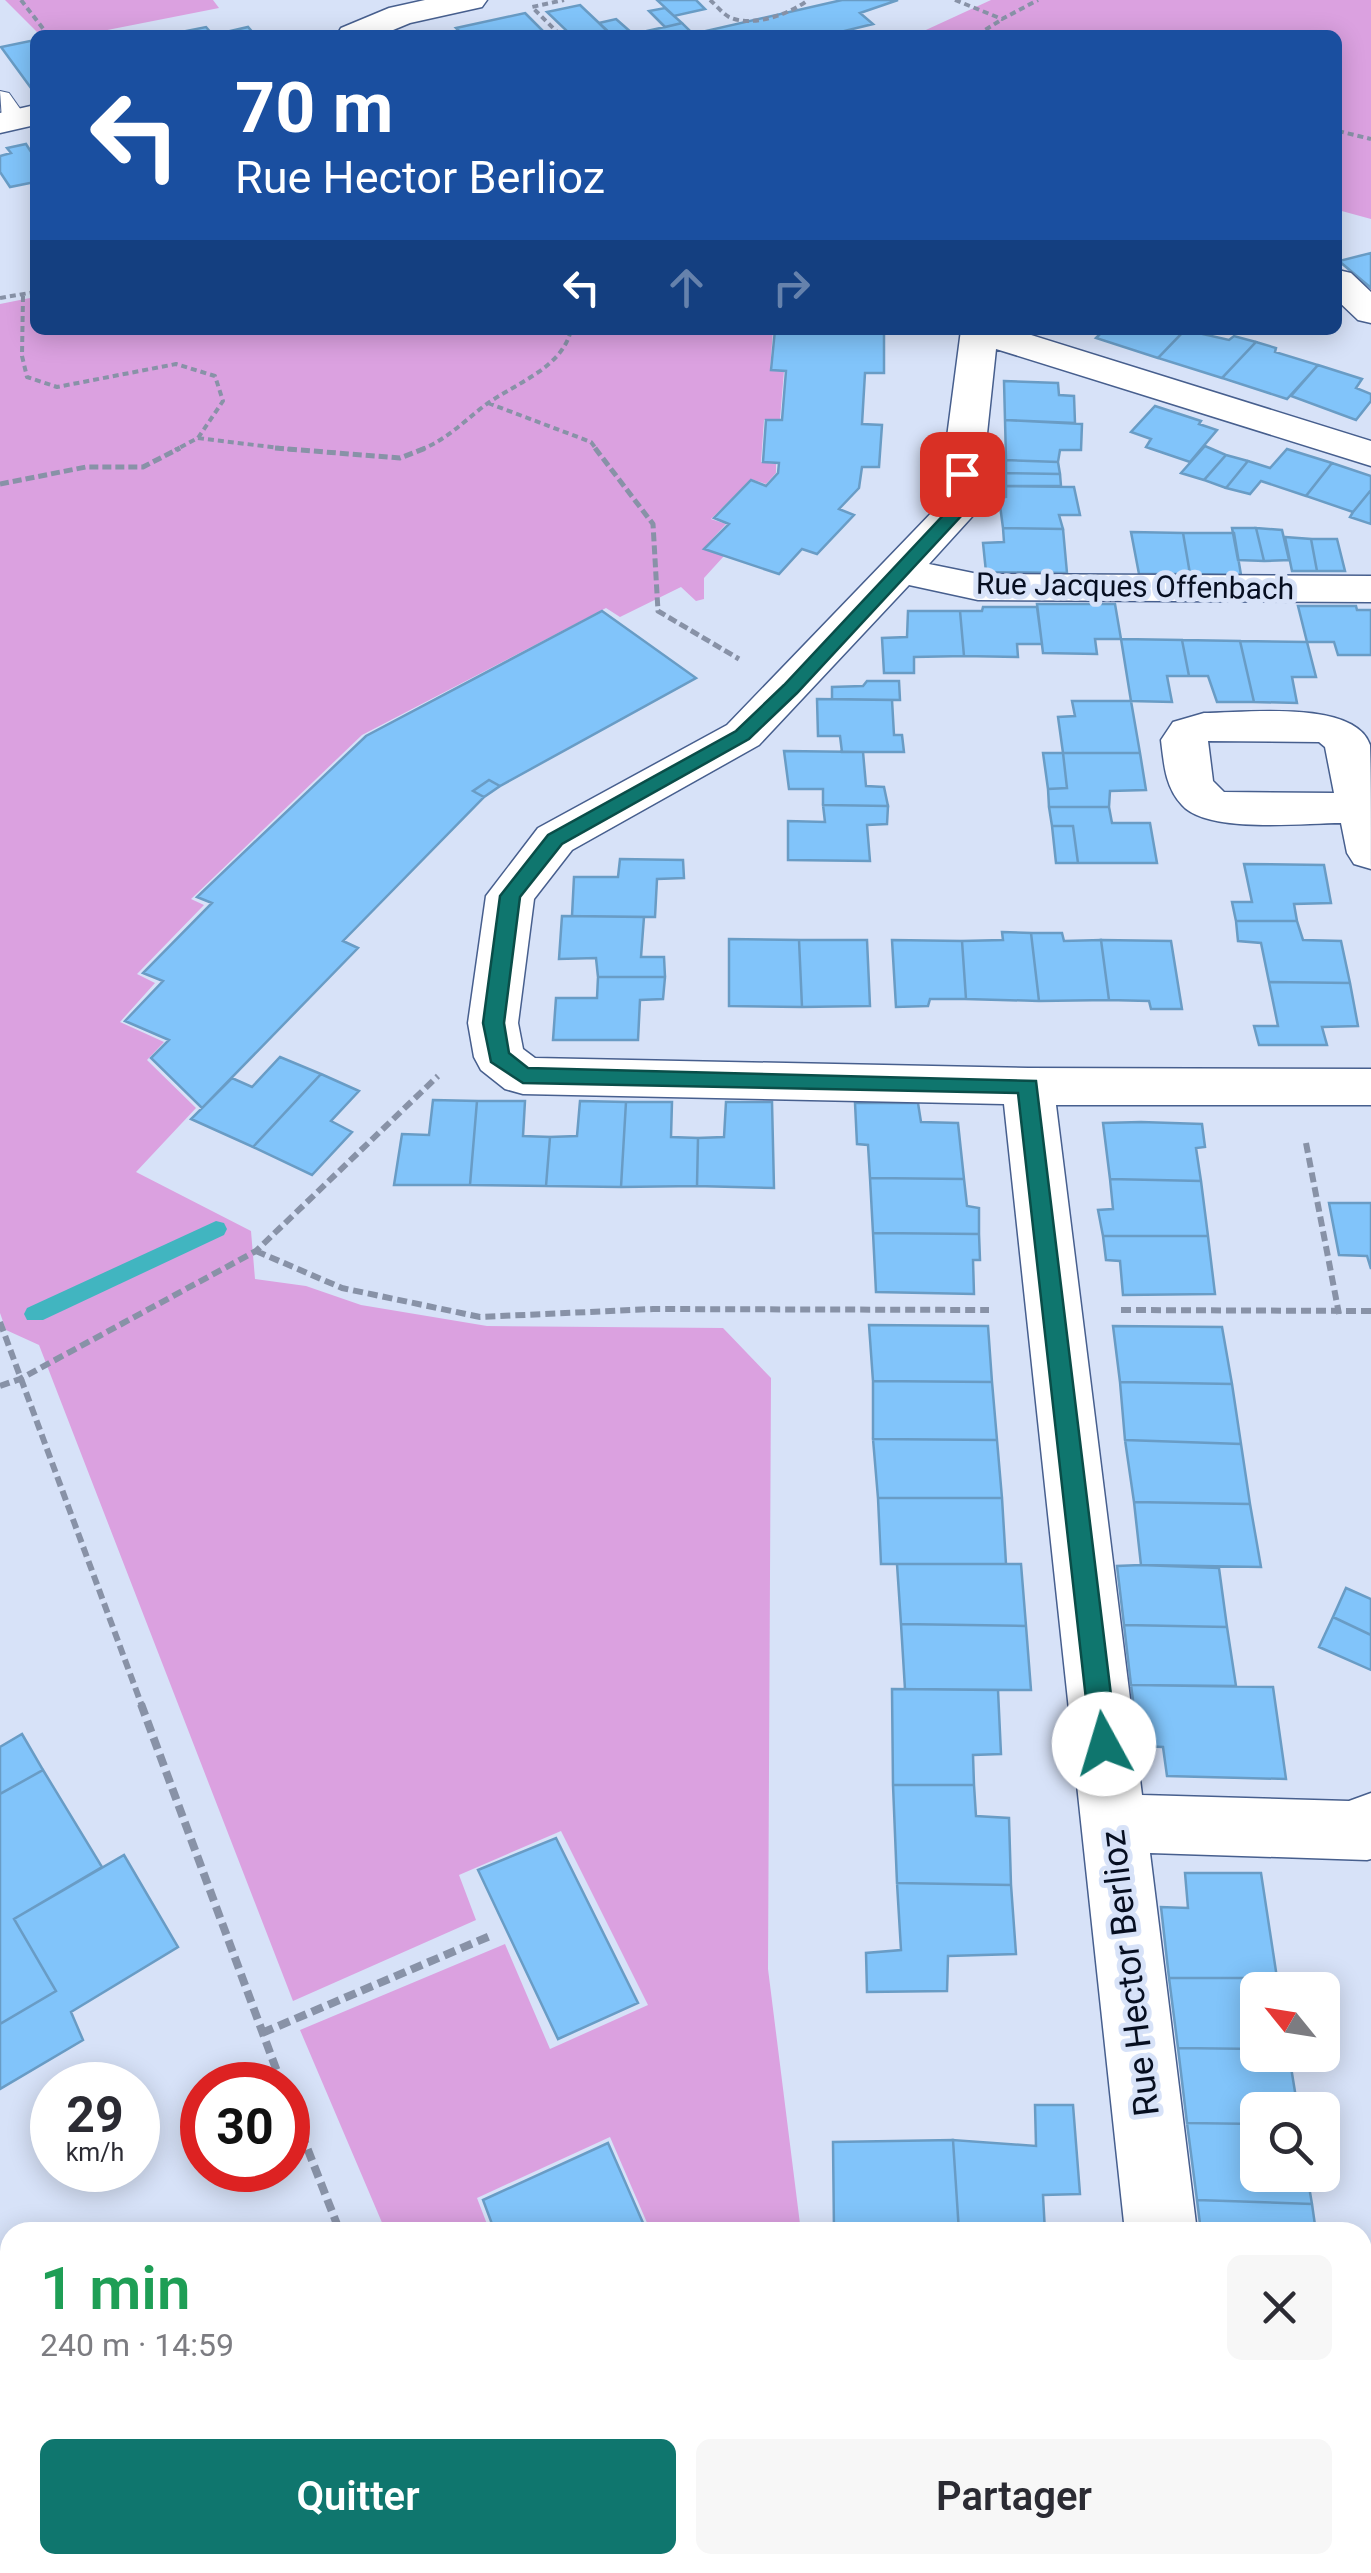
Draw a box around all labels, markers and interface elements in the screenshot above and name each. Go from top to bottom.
text: 70 m [235,67,393,149]
icon: left [70,70,200,200]
text: Rue Hector Berlioz [235,151,605,204]
icon: left [554,260,609,315]
icon: ahead [659,260,714,315]
icon: right [764,260,819,315]
pin [920,432,1005,517]
icon: arrive [935,447,990,502]
street label: Rue Jacques Offenbach [976,566,1294,606]
position arrow [1052,1692,1156,1796]
street label: Rue Hector Berlioz [1092,1828,1168,2118]
north arrow [1240,1972,1340,2072]
map controls [1240,1972,1340,2192]
speed limit sign: 30 [180,2062,310,2192]
text: 29 [66,2086,124,2144]
button: search [1240,2092,1340,2192]
text: km/h [66,2138,124,2167]
text: 1 min [40,2253,190,2324]
button: close [1227,2255,1332,2360]
text: 240 m · 14:59 [40,2326,234,2364]
button: Quitter [40,2439,676,2554]
button: Partager [696,2439,1332,2554]

